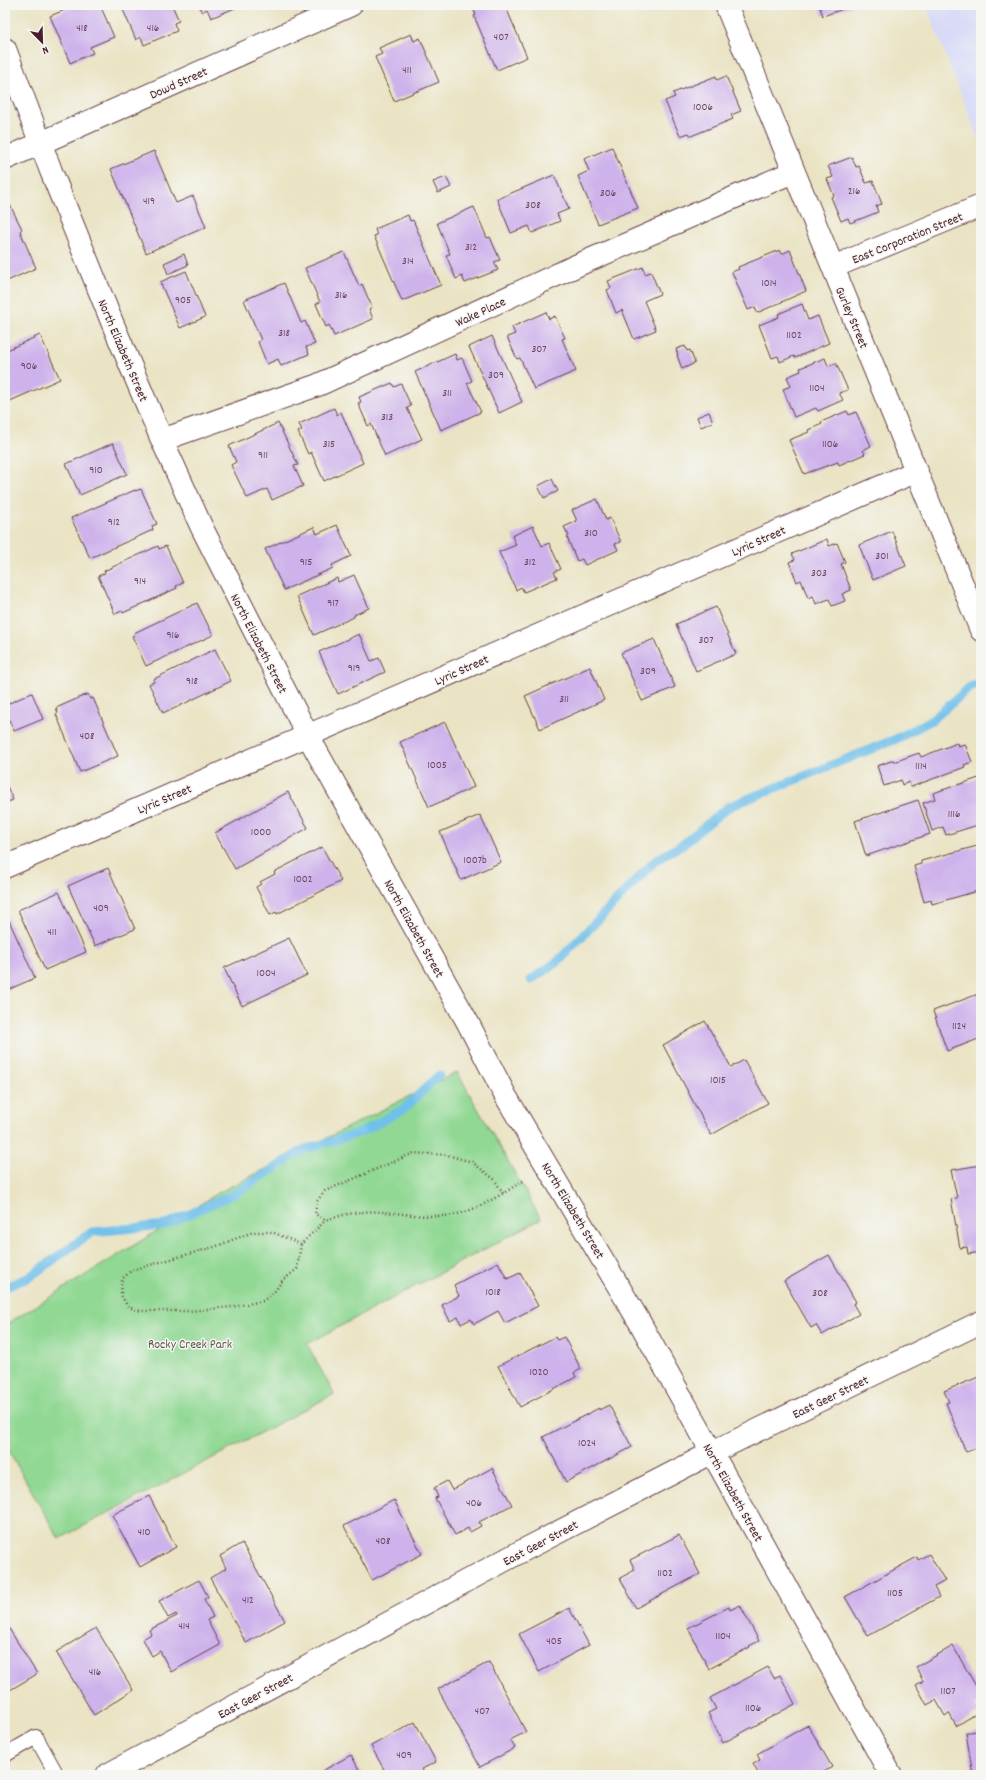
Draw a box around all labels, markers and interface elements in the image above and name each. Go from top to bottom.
house number: 418 [76,21,88,37]
house number: 416 [147,21,159,37]
north arrow [22,22,62,62]
house number: 407 [494,30,508,46]
text: N [39,41,51,58]
street label: Dowd Street [147,63,211,105]
house number: 411 [402,63,412,79]
house number: 1006 [693,100,713,116]
house number: 216 [848,184,860,200]
house number: 306 [600,186,616,202]
house number: 419 [143,194,155,210]
house number: 308 [525,198,541,214]
street label: East Corporation Street [849,208,967,270]
house number: 312 [465,240,477,256]
house number: 314 [402,254,414,270]
house number: 1014 [761,276,777,292]
street label: Gurley Street [829,284,872,352]
house number: 316 [335,288,347,304]
house number: 905 [175,293,191,309]
street label: Wake Place [453,293,510,333]
street label: North Elizabeth Street [91,297,152,405]
house number: 318 [278,326,290,342]
house number: 1102 [786,328,802,344]
house number: 307 [531,342,547,358]
house number: 906 [21,359,37,375]
house number: 309 [488,368,504,384]
house number: 1104 [809,381,825,397]
house number: 311 [442,386,452,402]
house number: 313 [381,410,393,426]
house number: 315 [323,437,335,453]
house number: 1106 [822,437,838,453]
house number: 911 [258,448,268,464]
house number: 910 [89,463,103,479]
house number: 912 [108,515,120,531]
street label: Lyric Street [729,522,789,563]
house number: 310 [584,526,598,542]
house number: 301 [875,549,889,565]
house number: 915 [300,555,312,571]
house number: 312 [524,555,536,571]
house number: 303 [811,566,827,582]
house number: 914 [134,574,146,590]
street label: North Elizabeth Street [224,591,291,698]
house number: 917 [327,596,339,612]
house number: 916 [167,628,179,644]
house number: 307 [698,633,714,649]
street label: Lyric Street [432,651,492,692]
house number: 919 [348,661,360,677]
house number: 309 [640,664,656,680]
house number: 918 [186,674,198,690]
house number: 311 [559,692,569,708]
house number: 408 [80,729,94,745]
house number: 1005 [427,758,447,774]
house number: 1114 [915,759,927,775]
street label: Lyric Street [135,780,195,820]
house number: 1116 [948,807,960,823]
house number: 1000 [251,825,271,841]
house number: 1007b [463,853,487,869]
house number: 1002 [293,872,313,888]
street label: North Elizabeth Street [378,877,448,982]
house number: 409 [93,901,109,917]
house number: 411 [47,925,57,941]
house number: 1004 [257,966,275,982]
house number: 1124 [952,1019,966,1035]
house number: 1015 [710,1073,726,1089]
street label: North Elizabeth Street [535,1159,608,1263]
house number: 1018 [485,1285,501,1301]
house number: 308 [812,1286,828,1302]
park label: Rocky Creek Park [148,1336,232,1355]
house number: 1020 [529,1365,549,1381]
street label: East Geer Street [790,1372,873,1425]
house number: 1024 [578,1436,596,1452]
street label: North Elizabeth Street [697,1441,767,1546]
house number: 406 [466,1496,482,1512]
street label: East Geer Street [500,1516,582,1572]
house number: 410 [138,1525,150,1541]
house number: 408 [376,1534,390,1550]
house number: 1102 [657,1566,673,1582]
house number: 1105 [887,1586,903,1602]
house number: 412 [242,1593,254,1609]
house number: 414 [178,1619,190,1635]
house number: 1104 [715,1629,731,1645]
house number: 405 [546,1634,562,1650]
house number: 416 [89,1665,101,1681]
street label: East Geer Street [215,1669,297,1725]
house number: 1107 [940,1684,956,1700]
house number: 1106 [745,1701,761,1717]
house number: 407 [475,1704,489,1720]
house number: 409 [396,1748,412,1764]

